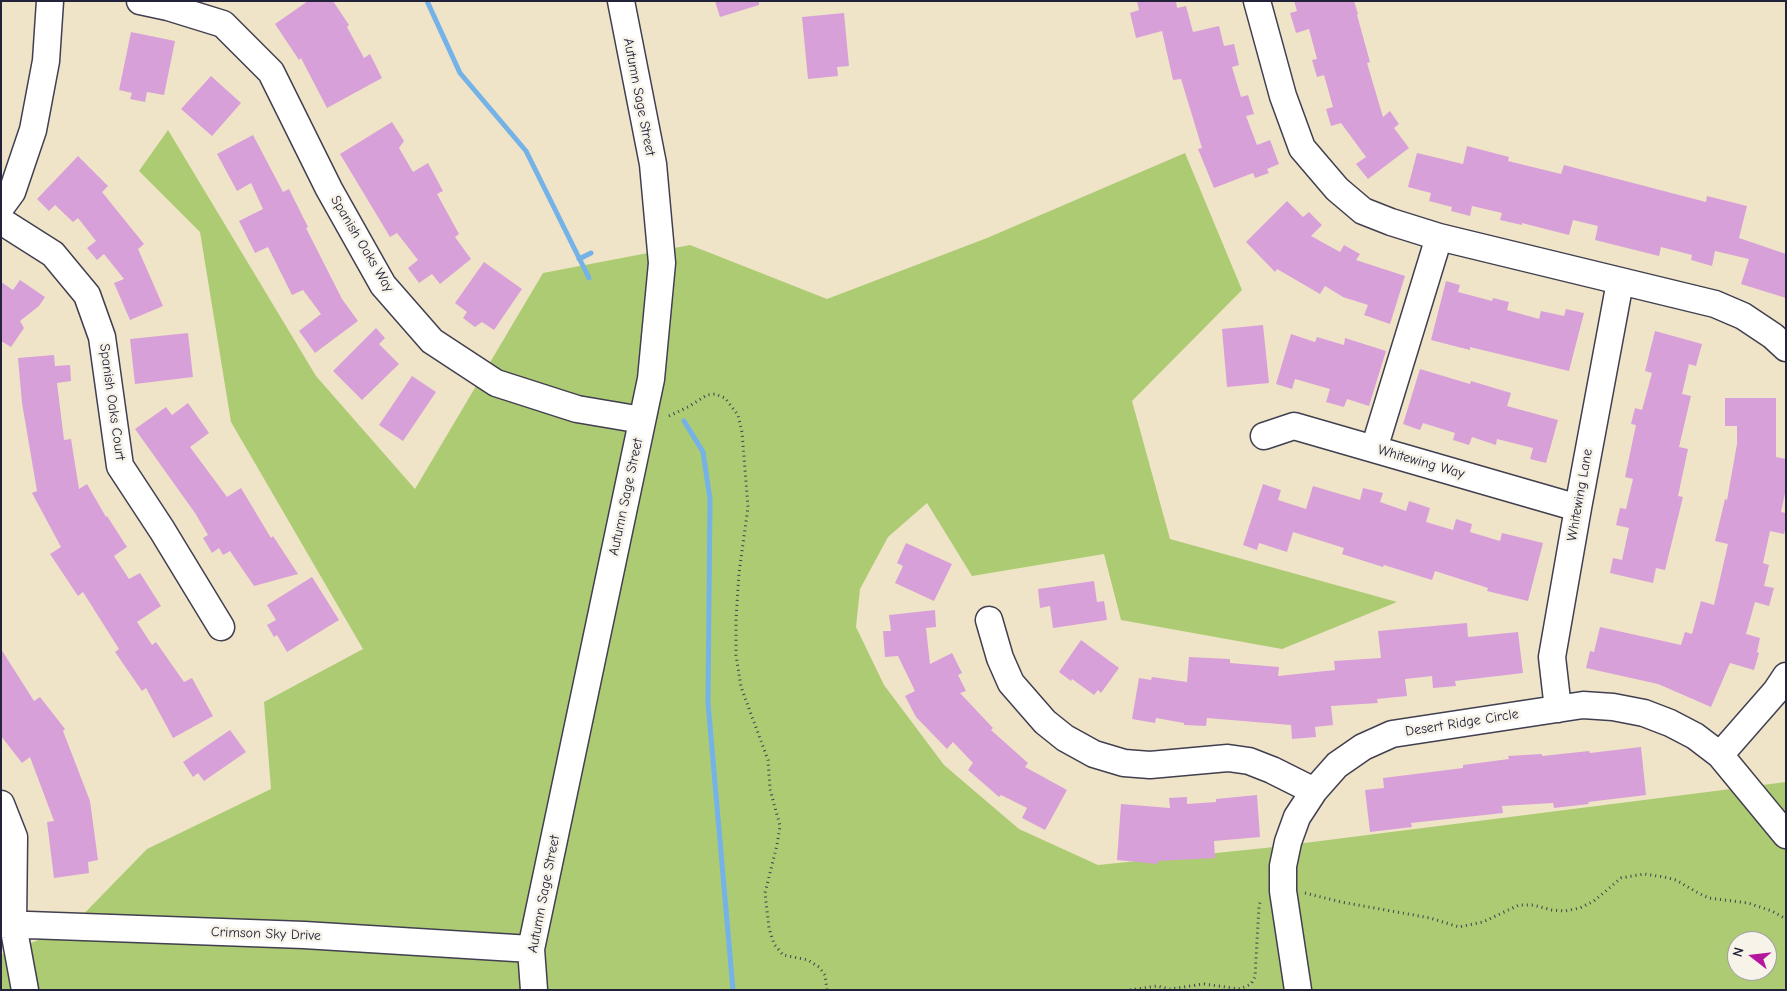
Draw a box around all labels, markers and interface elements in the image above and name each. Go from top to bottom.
street label: Autumn Sage Street [619,37,659,157]
street label: Spanish Oaks Way [327,193,397,295]
street label: Spanish Oaks Court [96,343,128,461]
street label: Autumn Sage Street [605,437,647,557]
street label: Whitewing Way [1376,442,1466,482]
street label: Whitewing Lane [1564,447,1596,543]
street label: Desert Ridge Circle [1404,706,1520,740]
street label: Autumn Sage Street [524,834,564,954]
street label: Crimson Sky Drive [211,924,321,944]
north arrow [1727,931,1777,981]
text: N [1729,945,1747,959]

